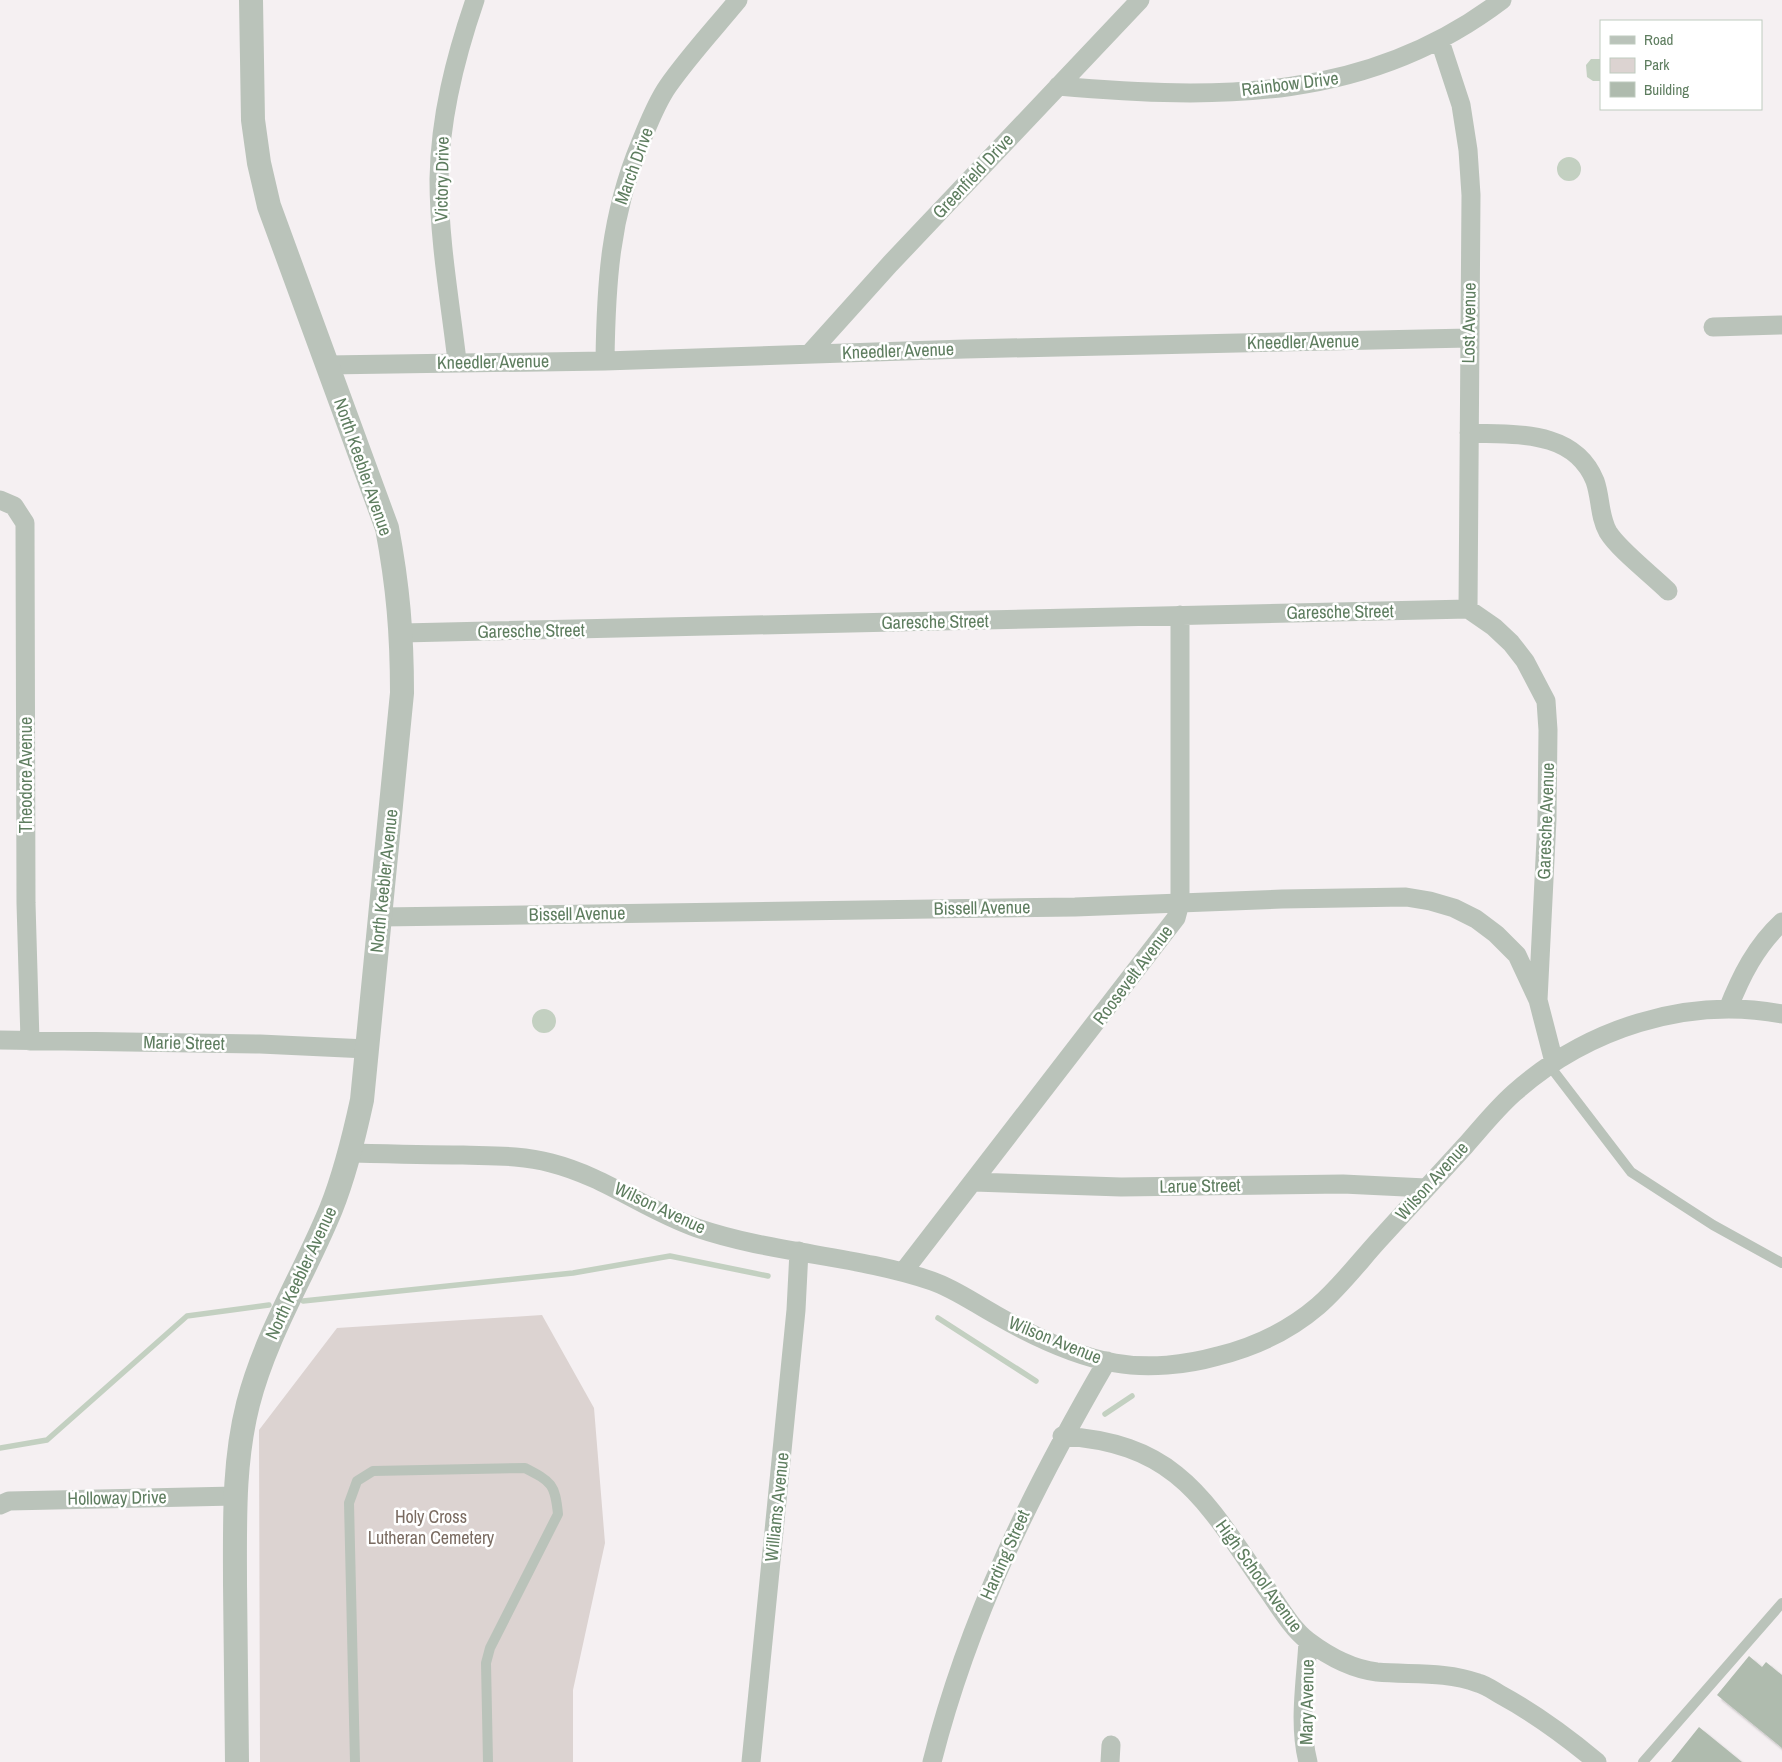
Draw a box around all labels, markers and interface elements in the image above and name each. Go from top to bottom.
legend [1600,20,1762,110]
text: Road [1644,29,1673,50]
text: Park [1644,54,1670,75]
street label: Rainbow Drive [1240,65,1340,102]
text: Building [1644,79,1689,100]
street label: March Drive [608,124,659,208]
street label: Greenfield Drive [927,128,1019,224]
street label: Victory Drive [428,136,455,222]
street label: Lost Avenue [1455,282,1482,364]
street label: Kneedler Avenue [1247,328,1359,355]
street label: Kneedler Avenue [841,336,954,365]
street label: Kneedler Avenue [437,348,549,375]
street label: North Keebler Avenue [328,395,399,539]
street label: Garesche Street [1286,598,1394,625]
street label: Garesche Street [881,608,989,635]
street label: Garesche Street [477,617,585,644]
street label: Theodore Avenue [13,717,38,833]
street label: Garesche Avenue [1531,762,1560,880]
street label: North Keebler Avenue [364,808,403,954]
street label: Bissell Avenue [933,894,1030,921]
street label: Bissell Avenue [528,900,625,927]
street label: Roosevelt Avenue [1087,920,1178,1030]
street label: Marie Street [143,1029,225,1056]
street label: Wilson Avenue [1389,1136,1474,1226]
street label: Larue Street [1159,1172,1241,1199]
street label: Wilson Avenue [610,1175,710,1240]
street label: North Keebler Avenue [259,1202,342,1343]
street label: Wilson Avenue [1005,1310,1105,1370]
street label: Williams Avenue [758,1451,795,1563]
street label: Holloway Drive [67,1484,167,1511]
park label: Holy Cross Lutheran Cemetery [368,1504,495,1550]
street label: Harding Street [974,1506,1035,1604]
street label: High School Avenue [1210,1514,1309,1637]
street label: Mary Avenue [1293,1659,1320,1745]

